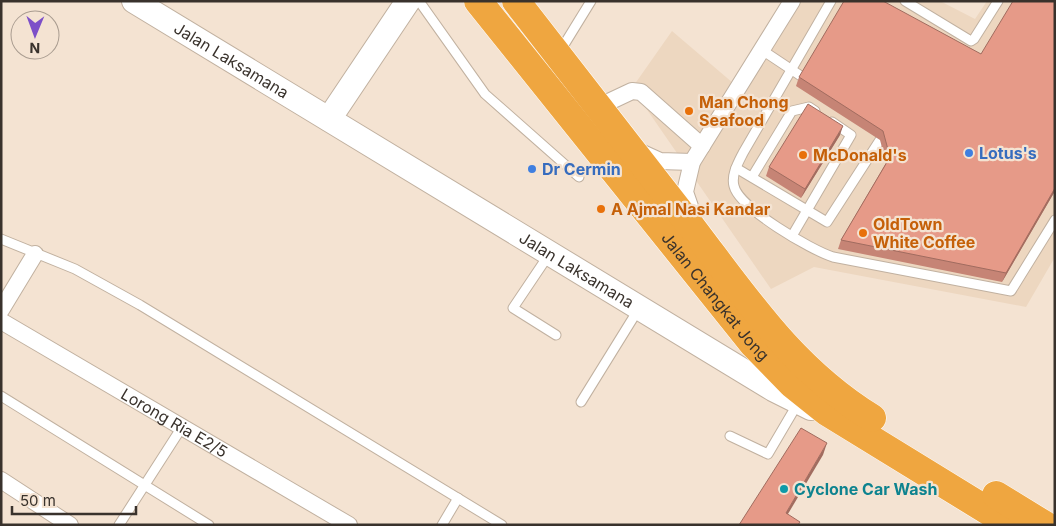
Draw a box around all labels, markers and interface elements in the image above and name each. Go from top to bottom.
north arrow [10,10,60,60]
street label: Jalan Laksamana [170,18,292,103]
text: N [29,40,40,57]
place label: Man Chong Seafood [699,92,789,130]
marker: Man Chong Seafood [683,105,695,117]
place label: Lotus's [979,143,1037,163]
place label: McDonald's [813,145,907,165]
marker: Lotus's [963,147,975,159]
marker: McDonald's [797,149,809,161]
place label: Dr Cermin [542,159,621,179]
marker: Dr Cermin [526,163,538,175]
place label: A Ajmal Nasi Kandar [611,199,771,219]
marker: A Ajmal Nasi Kandar [595,203,607,215]
place label: OldTown White Coffee [873,214,975,252]
street label: Jalan Laksamana [516,227,638,312]
marker: OldTown White Coffee [857,227,869,239]
street label: Jalan Changkat Jong [657,228,774,365]
street label: Lorong Ria E2/5 [117,384,231,462]
place label: Cyclone Car Wash [794,479,937,499]
marker: Cyclone Car Wash [778,483,790,495]
scale bar [12,484,136,516]
text: 50 m [20,491,56,510]

